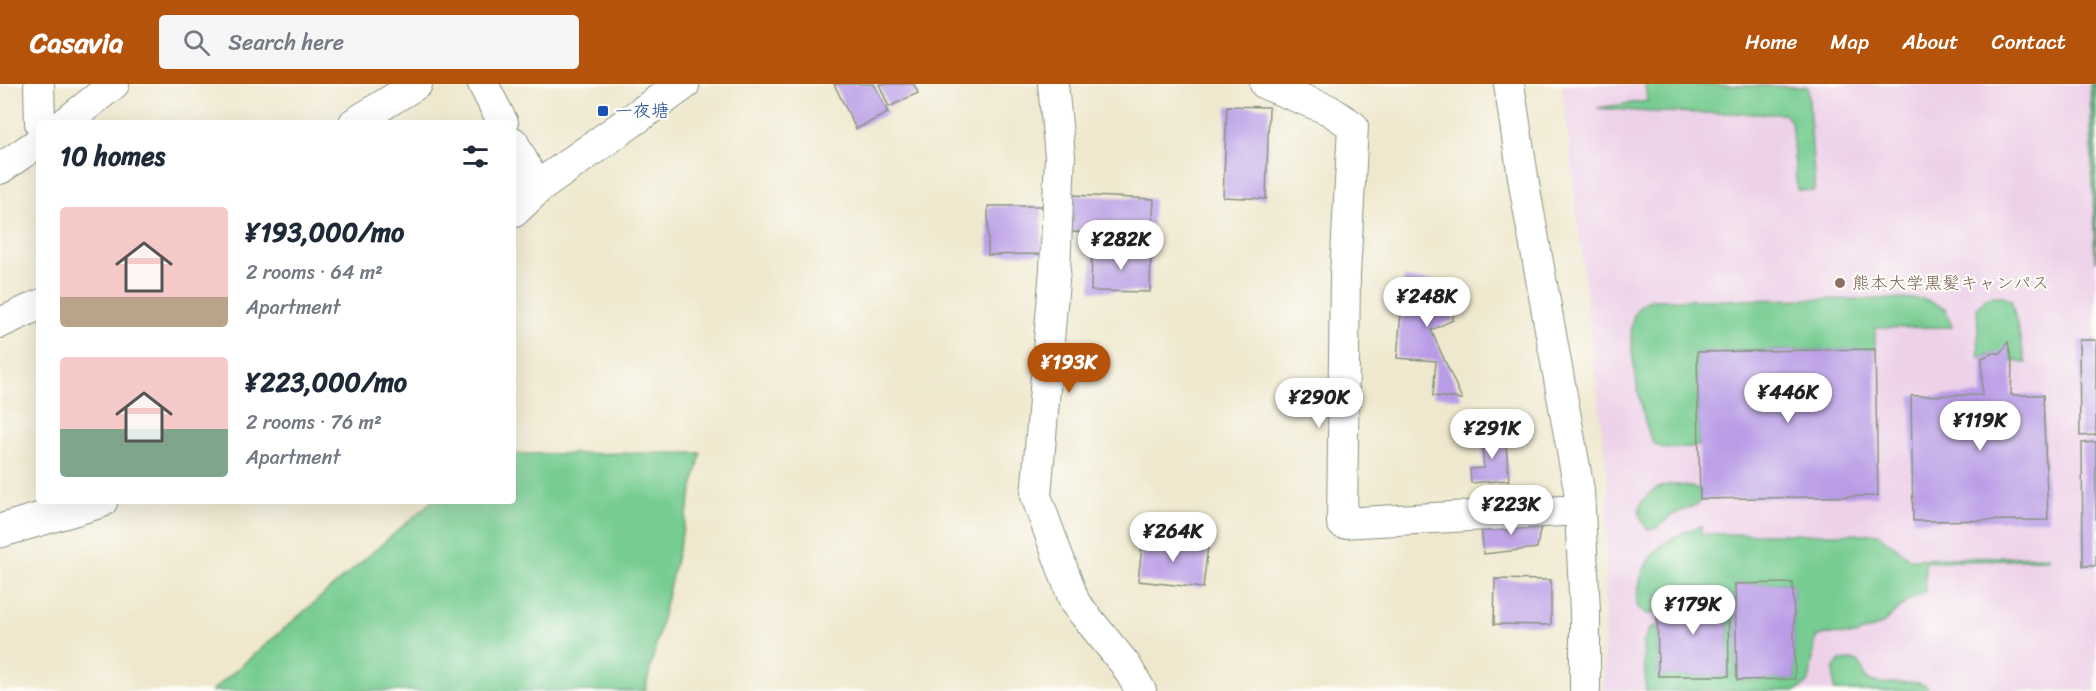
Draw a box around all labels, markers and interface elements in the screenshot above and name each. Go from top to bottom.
search box [159,15,579,69]
text: Casavia [30,18,123,67]
text: Search here [228,23,344,62]
text: Home [1745,23,1797,61]
text: Map [1830,23,1869,61]
text: About [1902,23,1959,61]
text: Contact [1992,23,2066,61]
icon: search [180,26,213,59]
place label: 一夜塘 [615,95,669,127]
marker: 一夜塘 [596,104,610,118]
text: 10 homes [60,133,165,179]
icon: filters [459,140,492,173]
text: ¥193,000/mo [246,209,404,255]
pin: ¥282K [1079,220,1163,271]
text: ¥282K [1092,222,1150,257]
icon: home [108,231,180,303]
text: 2 rooms · 64 m² [246,255,383,290]
place label: 熊本大学黒髪キャンパス [1852,267,2049,299]
marker: 熊本大学黒髪キャンパス [1833,276,1847,290]
pin: ¥248K [1385,277,1469,328]
text: ¥248K [1397,279,1457,314]
text: Apartment [246,290,340,325]
pin: ¥193K [1027,343,1111,394]
text: ¥193K [1041,345,1097,380]
text: ¥223,000/mo [246,359,407,405]
pin: ¥446K [1746,373,1830,424]
text: ¥446K [1758,375,1818,410]
pin: ¥290K [1277,378,1361,429]
text: ¥290K [1289,380,1349,415]
icon: home [108,381,180,453]
pin: ¥119K [1938,401,2022,452]
text: ¥119K [1954,403,2006,438]
text: 2 rooms · 76 m² [246,405,382,440]
pin: ¥291K [1450,409,1534,460]
text: ¥291K [1464,411,1520,446]
text: Apartment [246,440,340,475]
pin: ¥223K [1469,485,1553,536]
text: ¥223K [1482,487,1540,522]
pin: ¥264K [1131,512,1215,563]
text: ¥264K [1144,514,1202,549]
pin: ¥179K [1651,585,1735,636]
text: ¥179K [1665,587,1721,622]

